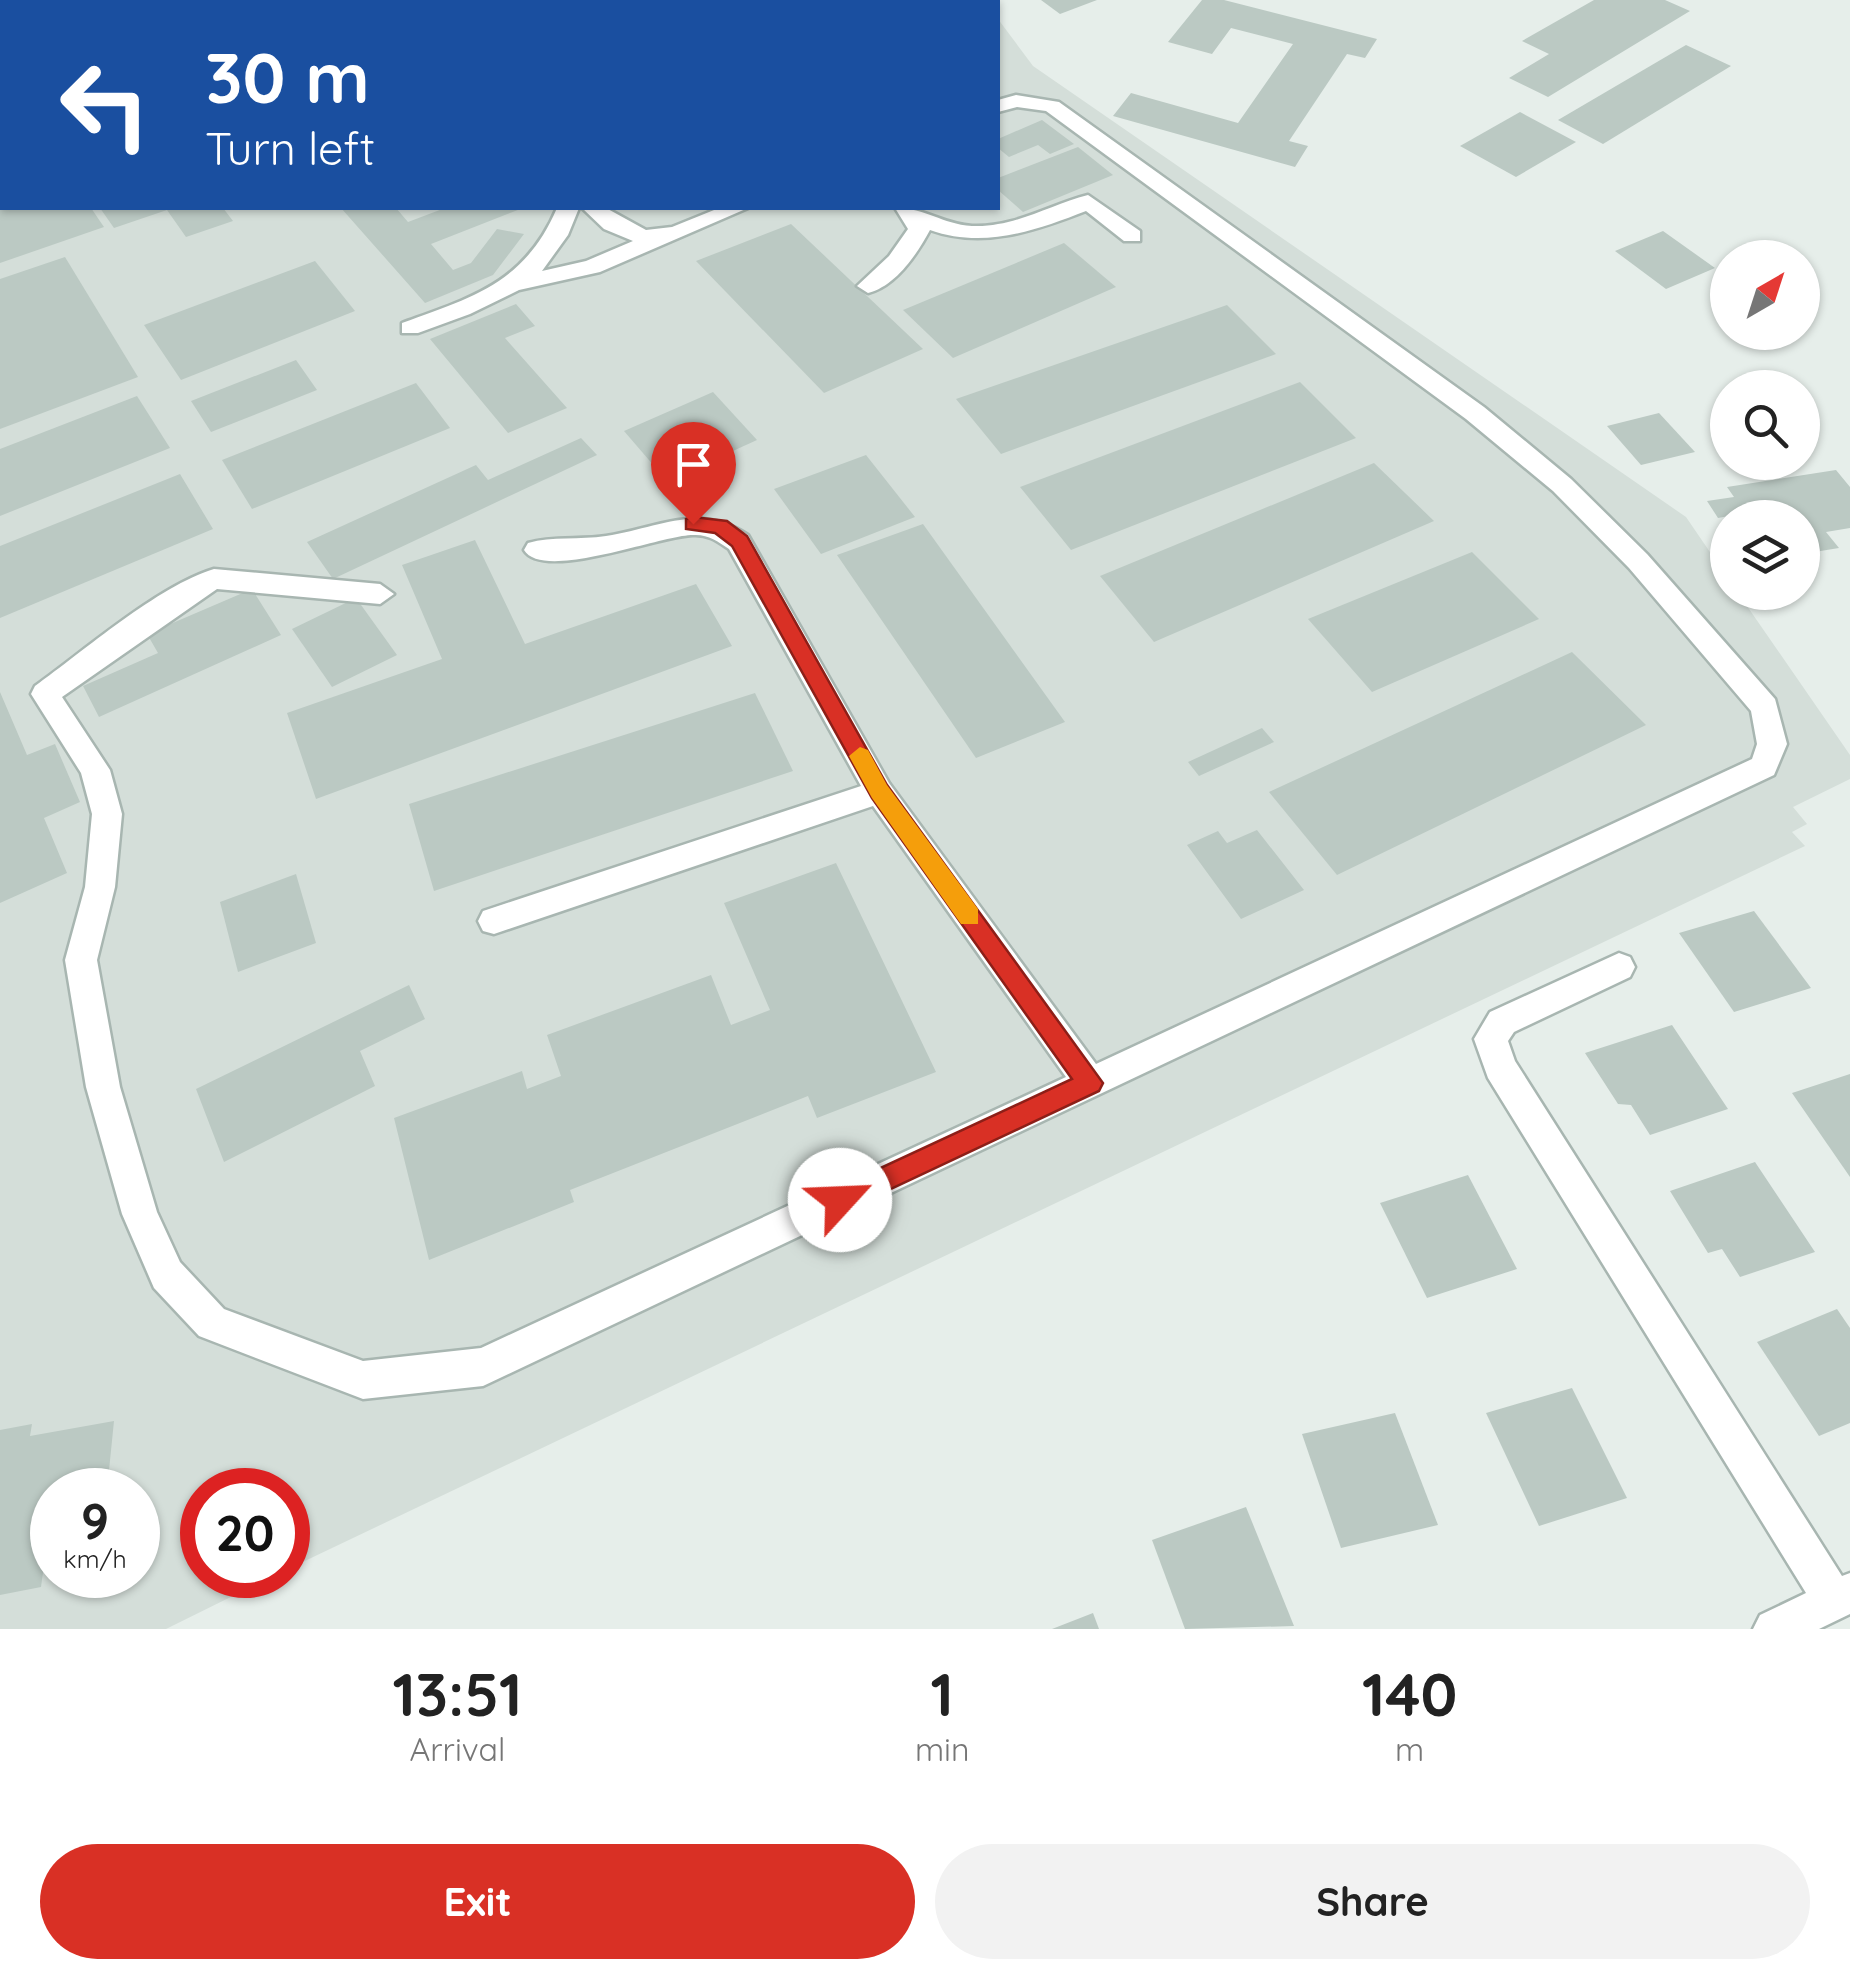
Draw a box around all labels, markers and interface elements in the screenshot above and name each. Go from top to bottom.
text: 30 m [205,33,370,121]
icon: left [40,40,170,170]
text: Turn left [205,120,375,176]
north arrow [1710,240,1820,350]
map controls [1710,240,1820,610]
button: search [1710,370,1820,480]
pin [651,422,736,525]
icon: arrive [666,437,721,492]
button: layers [1710,500,1820,610]
position arrow [788,1148,892,1252]
speed limit sign: 20 [180,1468,310,1598]
text: 9 [81,1489,109,1552]
text: km/h [63,1543,127,1574]
text: 13:51 [393,1656,522,1731]
text: 1 [931,1656,954,1731]
text: 140 [1362,1656,1457,1731]
text: Arrival [410,1729,505,1769]
text: min [915,1729,969,1769]
text: m [1395,1729,1424,1769]
button: Exit [40,1844,915,1959]
button: Share [935,1844,1810,1959]

